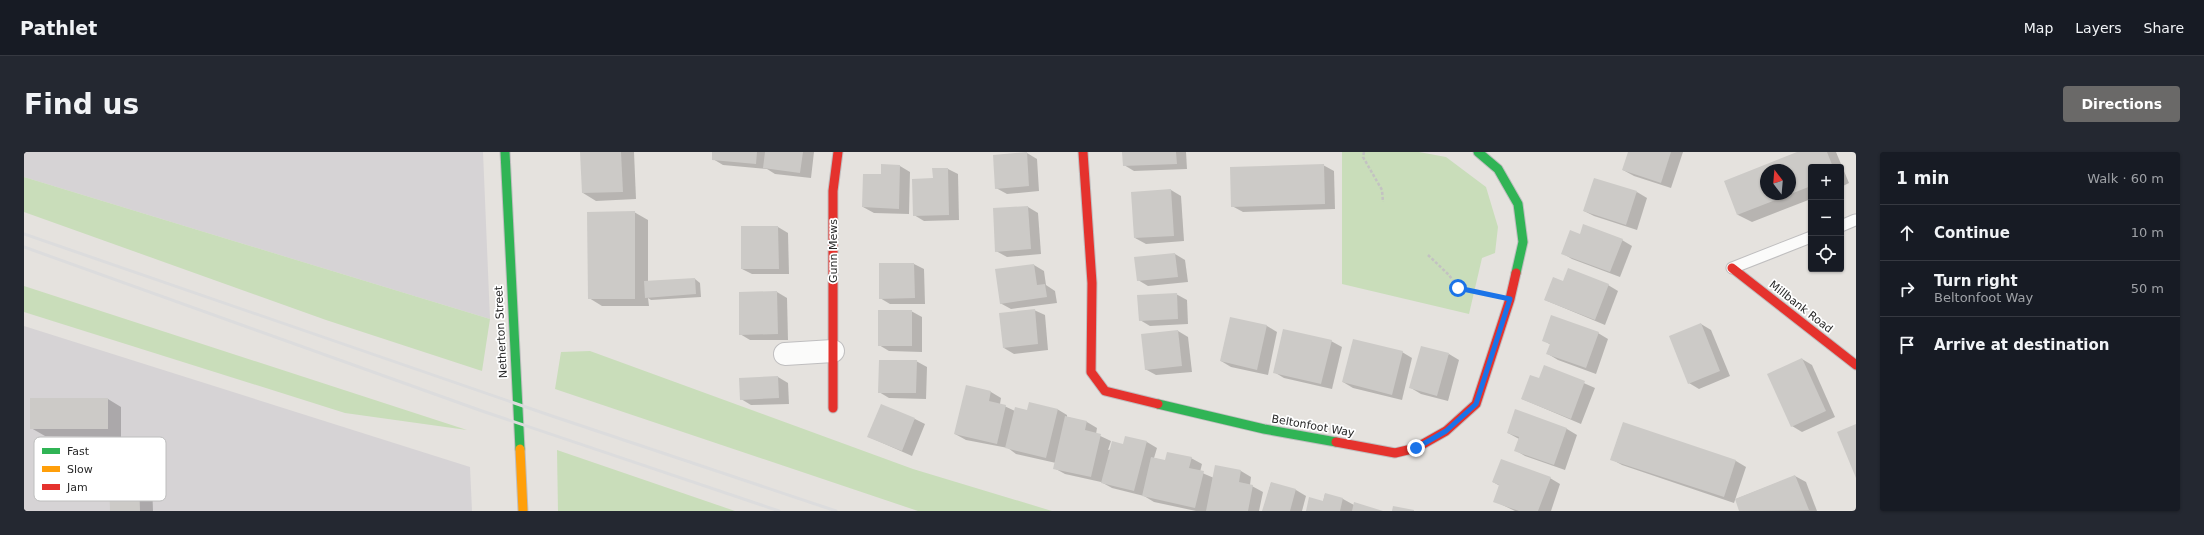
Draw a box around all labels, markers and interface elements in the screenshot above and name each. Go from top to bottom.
text: Pathlet [20,17,97,39]
text: Map [2024,20,2053,36]
text: Layers [2075,20,2122,36]
text: Share [2144,20,2184,36]
button: Directions [2063,86,2180,122]
text: Find us [24,88,139,121]
north arrow [1760,164,1796,200]
map controls [1808,164,1844,272]
button: + [1808,164,1844,200]
text: 1 min [1896,168,1949,188]
text: Walk · 60 m [2087,171,2164,186]
button: − [1808,200,1844,236]
street label: Gunn Mews [827,219,840,283]
icon: ahead [1896,222,1918,244]
text: Continue [1934,224,2010,242]
text: 10 m [2131,225,2164,240]
button: locate [1808,236,1844,272]
text: Turn right [1934,272,2018,290]
street label: Millbank Road [1767,278,1835,336]
icon: right [1896,278,1918,300]
route start [1449,279,1467,297]
text: 50 m [2131,281,2164,296]
street label: Netherton Street [492,285,510,379]
text: Beltonfoot Way [1934,290,2033,305]
icon: arrive [1896,334,1918,356]
text: Arrive at destination [1934,336,2109,354]
street label: Beltonfoot Way [1271,412,1356,440]
legend [34,437,166,501]
route end [1407,439,1425,457]
text: Fast [67,445,90,458]
text: Slow [67,463,93,476]
text: Jam [66,481,88,494]

